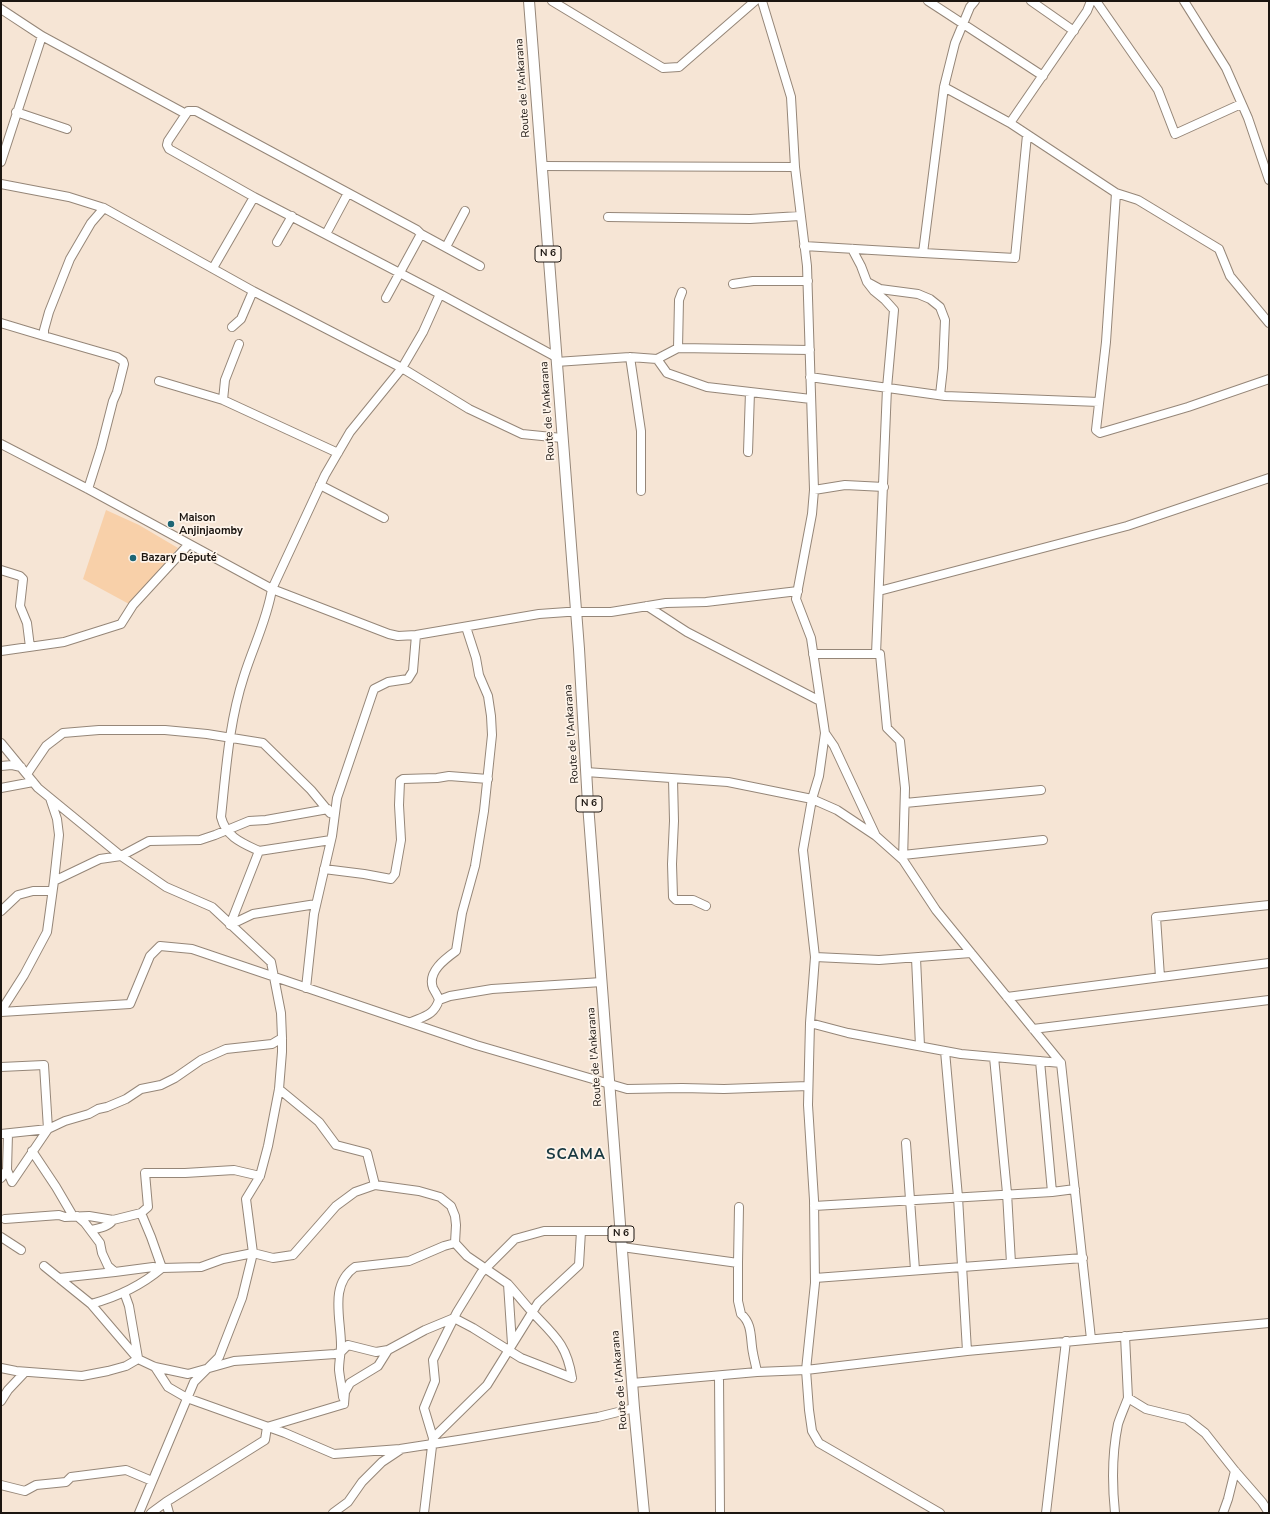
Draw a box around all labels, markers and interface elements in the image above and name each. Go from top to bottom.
street label: Route de l'Ankarana [513,38,533,138]
road number: N 6 [535,246,561,262]
street label: Route de l'Ankarana [538,361,558,461]
place label: Maison Anjinjaomby [179,511,243,537]
marker: Maison Anjinjaomby [166,519,176,529]
place label: Bazary Député [141,551,217,565]
marker: Bazary Député [128,553,138,563]
street label: Route de l'Ankarana [562,684,582,784]
road number: N 6 [576,796,602,812]
street label: Route de l'Ankarana [585,1007,605,1107]
district label: SCAMA [546,1146,606,1164]
road number: N 6 [608,1226,634,1242]
street label: Route de l'Ankarana [609,1330,631,1430]

